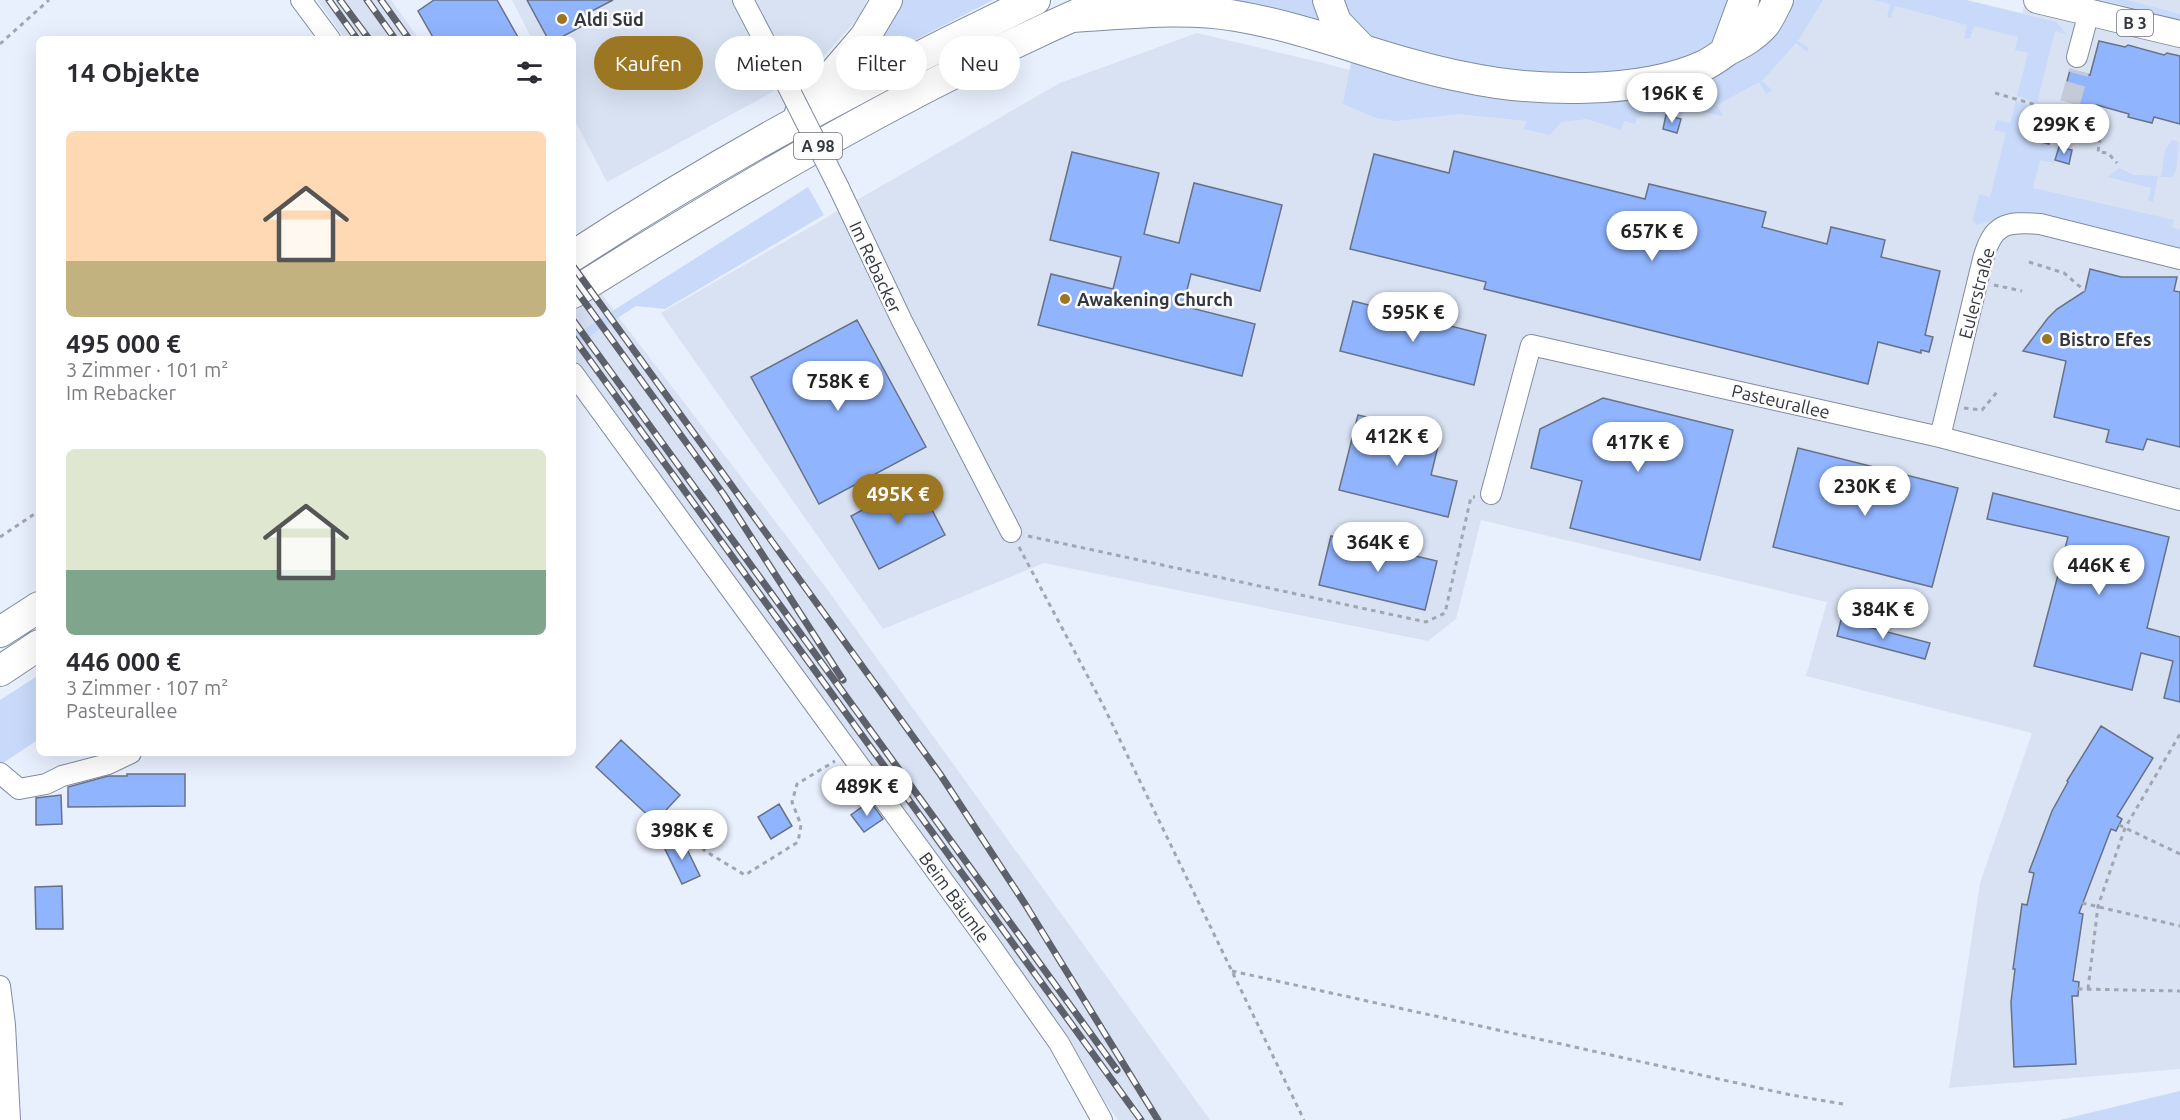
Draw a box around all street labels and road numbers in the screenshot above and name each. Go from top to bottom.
road number: B 3 [2117,10,2153,36]
road number: A 98 [794,133,842,159]
street label: Im Rebacker [846,218,906,316]
street label: Eulerstraße [1954,245,1998,341]
street label: Pasteurallee [1730,380,1832,422]
street label: Beim Bäumle [916,848,994,946]

